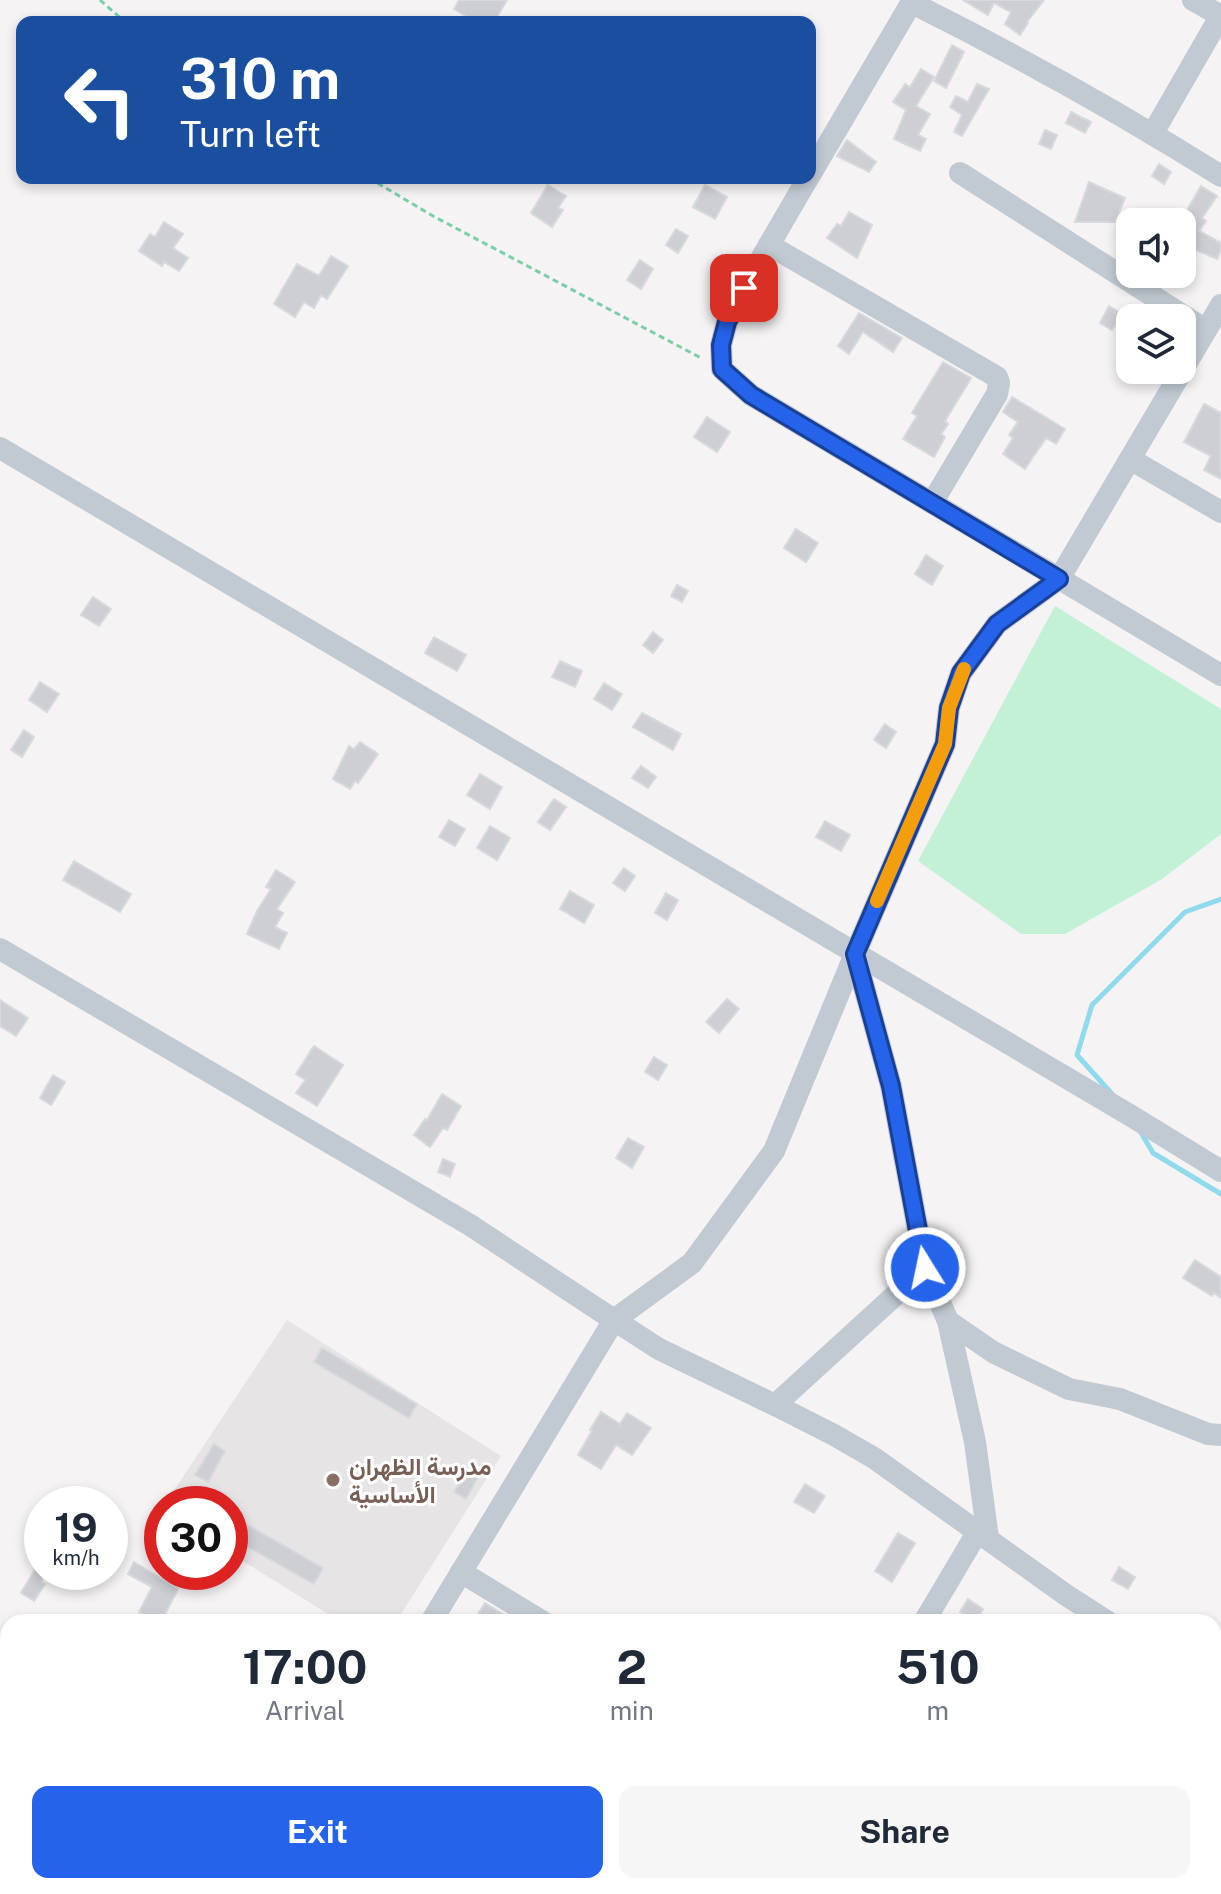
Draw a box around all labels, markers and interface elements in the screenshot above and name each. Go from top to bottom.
text: 310 m [180,46,340,112]
icon: left [48,48,152,152]
text: Turn left [180,113,321,155]
map controls [1116,208,1196,384]
button: sound [1116,208,1196,288]
pin [710,254,778,322]
icon: arrive [722,266,766,310]
button: layers [1116,304,1196,384]
position arrow [883,1226,967,1310]
place label: مدرسة الظهران الأساسية [349,1452,492,1509]
marker: مدرسة الظهران الأساسية [324,1471,342,1489]
speed limit sign: 30 [144,1486,248,1590]
text: 19 [54,1504,98,1551]
text: km/h [52,1546,100,1570]
text: 17:00 [242,1638,367,1695]
text: 2 [616,1638,647,1695]
text: 510 [896,1638,980,1695]
text: Arrival [265,1695,345,1726]
text: min [610,1695,654,1726]
text: m [927,1695,949,1726]
button: Exit [32,1786,603,1878]
button: Share [619,1786,1190,1878]

